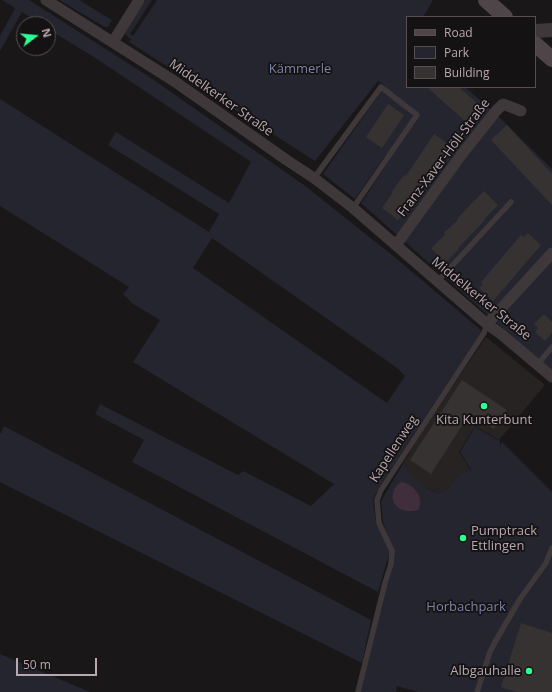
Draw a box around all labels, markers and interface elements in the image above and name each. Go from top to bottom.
north arrow [16,16,56,56]
legend [406,16,536,88]
text: Road [444,24,473,41]
text: N [39,26,55,39]
text: Park [444,44,469,61]
street label: Middelkerker Straße [166,56,276,140]
park label: Kämmerle [269,61,331,77]
text: Building [444,64,489,81]
street label: Franz-Xaver-Höll-Straße [395,96,493,220]
street label: Middelkerker Straße [428,254,534,344]
marker: Kita Kunterbunt [479,401,489,411]
place label: Kita Kunterbunt [436,412,532,428]
street label: Kapellenweg [367,413,421,485]
place label: Pumptrack Ettlingen [471,523,537,554]
marker: Pumptrack Ettlingen [458,533,468,543]
park label: Horbachpark [426,599,506,615]
scale bar [18,650,99,676]
text: 50 m [23,656,51,673]
place label: Albgauhalle [450,663,521,679]
marker: Albgauhalle [524,666,534,676]

